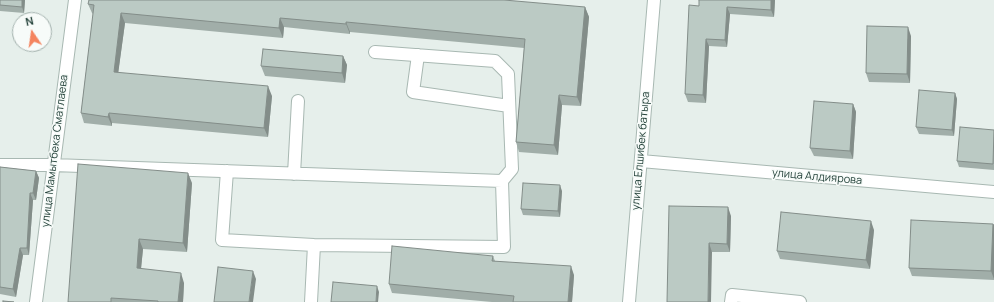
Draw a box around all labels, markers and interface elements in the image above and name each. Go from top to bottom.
north arrow [12,12,52,52]
text: N [24,13,35,29]
street label: улица Мамытбека Сматлаева [39,74,71,228]
street label: улица Елшибек батыра [629,91,653,211]
street label: улица Алдиярова [771,166,863,188]

